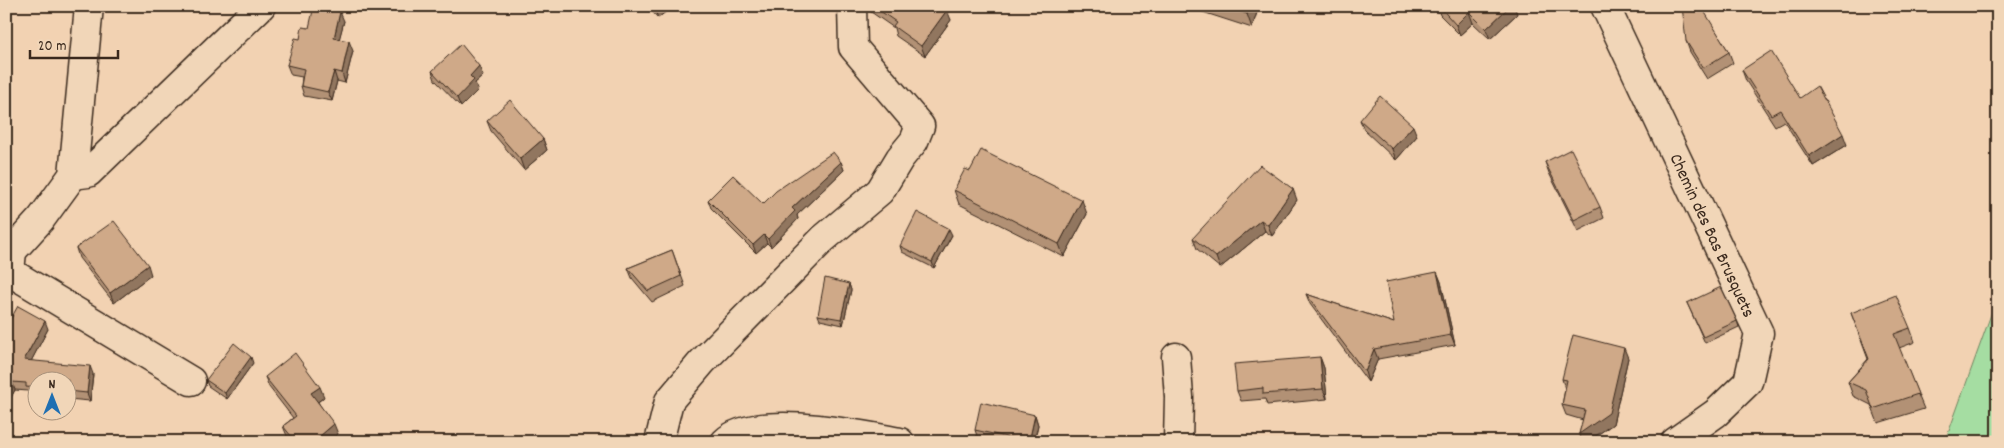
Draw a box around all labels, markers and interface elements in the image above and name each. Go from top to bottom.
scale bar [30,28,118,60]
text: 20 m [38,36,66,58]
street label: Chemin des Bas Brusquets [1662,150,1760,322]
north arrow [28,370,78,420]
text: N [49,375,56,395]

